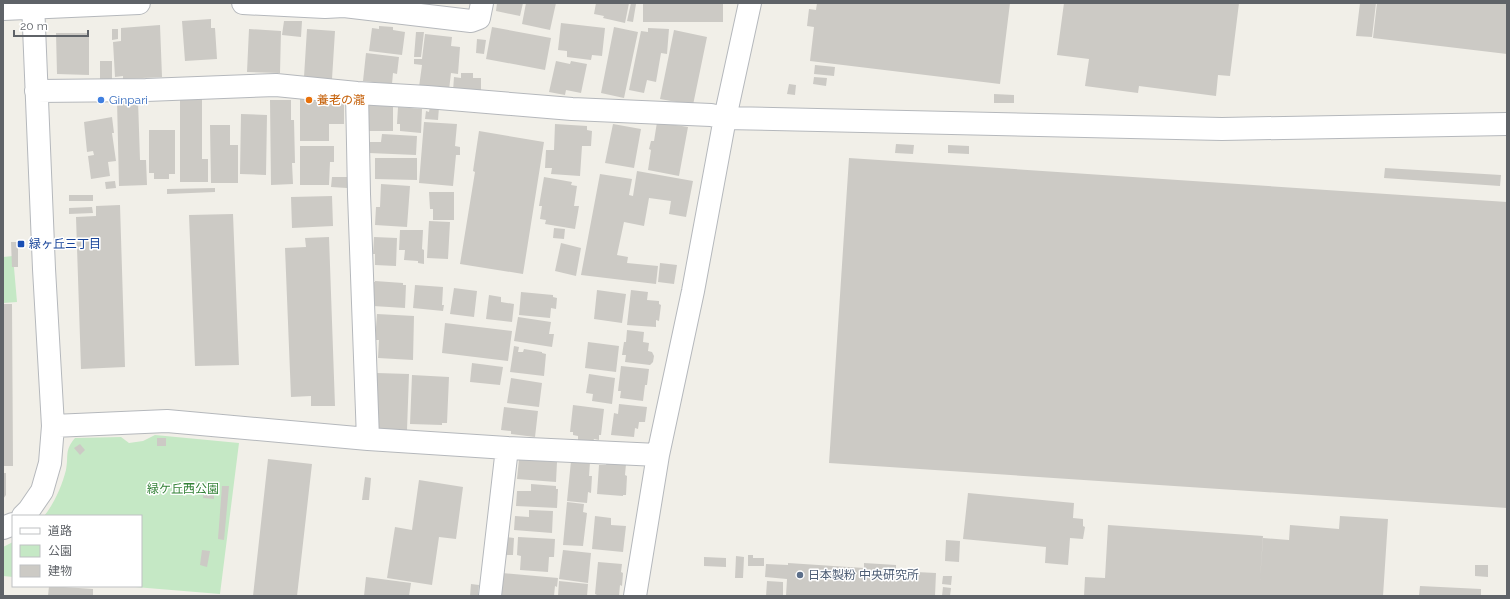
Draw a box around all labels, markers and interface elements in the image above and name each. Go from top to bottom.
scale bar [14,12,88,38]
text: 20 m [20,19,48,33]
place label: Ginpari [109,93,148,107]
place label: 養老の瀧 [317,93,365,107]
marker: Ginpari [96,95,106,105]
marker: 養老の瀧 [304,95,314,105]
place label: 緑ヶ丘三丁目 [29,237,101,251]
marker: 緑ヶ丘三丁目 [16,239,26,249]
park label: 緑ケ丘西公園 [147,482,219,496]
legend [12,515,142,587]
text: 道路 [48,524,72,538]
text: 公園 [48,544,72,558]
text: 建物 [48,564,72,578]
place label: 日本製粉 中央研究所 [808,568,919,582]
marker: 日本製粉 中央研究所 [795,570,805,580]

